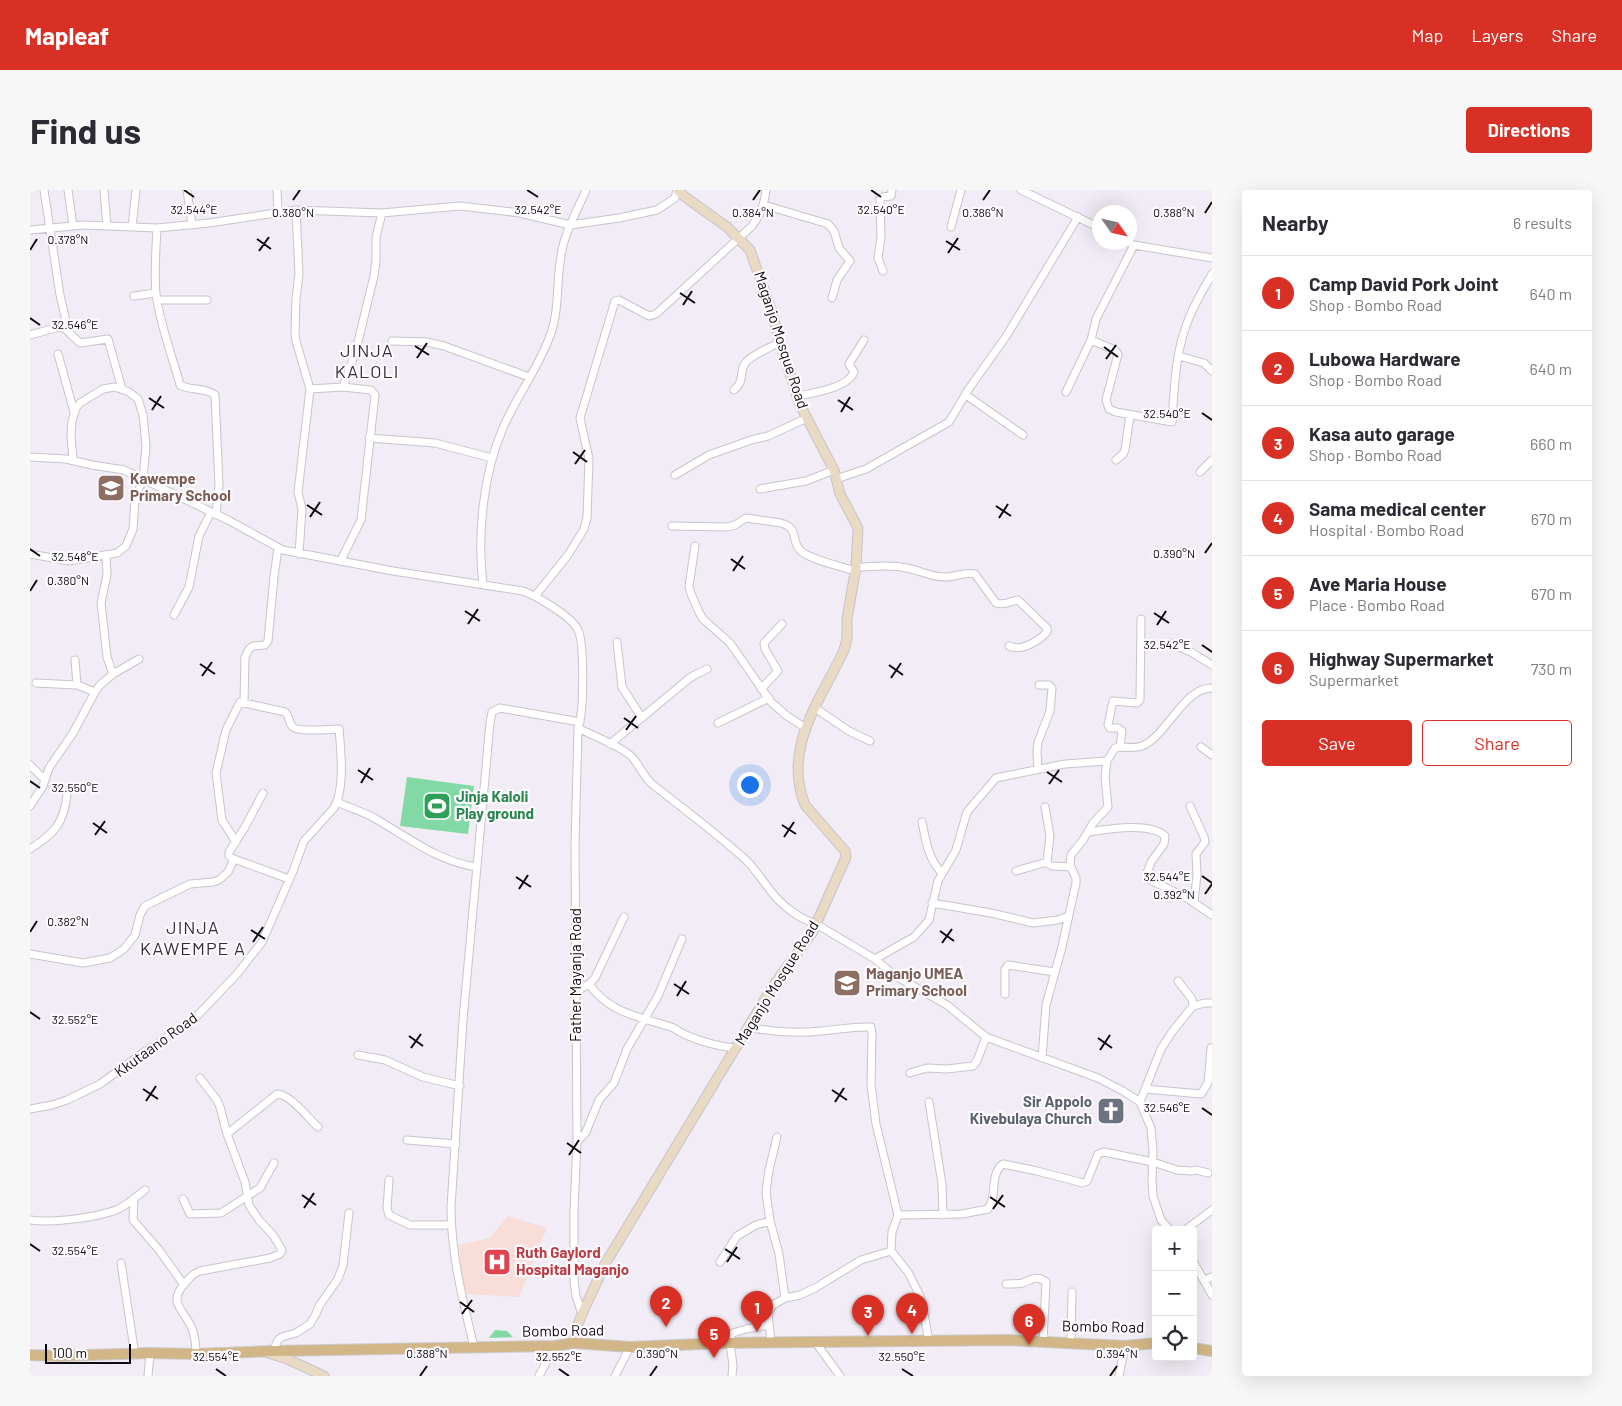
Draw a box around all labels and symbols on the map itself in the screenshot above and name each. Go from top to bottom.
text: 32.544°E [170,202,218,216]
text: 32.542°E [515,202,562,216]
text: 32.540°E [857,202,905,216]
text: 0.380°N [272,205,314,219]
text: 0.384°N [732,205,774,219]
text: 0.386°N [962,205,1004,219]
north arrow [1092,205,1137,250]
text: 0.388°N [1153,205,1195,219]
text: 0.378°N [48,232,88,246]
street label: Maganjo Mosque Road [751,269,813,411]
text: 32.546°E [52,317,98,331]
district label: JINJA KALOLI [335,339,399,382]
text: 32.540°E [1143,406,1191,420]
place label: Kawempe Primary School [130,469,231,504]
school or university icon: Kawempe Primary School [96,473,126,503]
text: 0.390°N [1153,546,1195,560]
text: 32.548°E [52,549,98,563]
text: 0.380°N [47,573,89,587]
text: 32.542°E [1144,637,1191,651]
your location [737,772,763,798]
text: 32.550°E [52,780,98,794]
place label: Jinja Kaloli Play ground [456,787,534,822]
sports icon: Jinja Kaloli Play ground [422,791,452,821]
text: 32.544°E [1143,869,1191,883]
text: 0.392°N [1153,887,1195,901]
street label: Father Mayanja Road [566,908,584,1042]
text: 0.382°N [47,914,89,928]
district label: JINJA KAWEMPE A [140,916,246,959]
street label: Maganjo Mosque Road [730,917,822,1048]
place label: Maganjo UMEA Primary School [866,964,967,999]
school or university icon: Maganjo UMEA Primary School [832,968,862,998]
street label: Kkutaano Road [111,1008,200,1080]
text: 32.552°E [52,1012,98,1026]
place label: Sir Appolo Kivebulaya Church [970,1092,1092,1127]
church icon: Sir Appolo Kivebulaya Church [1096,1096,1126,1126]
text: 32.546°E [1144,1100,1190,1114]
text: 32.554°E [52,1243,98,1257]
place label: Ruth Gaylord Hospital Maganjo [516,1243,629,1278]
hospital icon: Ruth Gaylord Hospital Maganjo [482,1247,512,1277]
pin: 2 [650,1286,682,1327]
pin: 1 [741,1291,773,1332]
pin: 4 [896,1293,928,1334]
pin: 3 [852,1295,884,1336]
pin: 6 [1013,1304,1045,1345]
street label: Bombo Road [1062,1316,1144,1336]
pin: 5 [698,1317,730,1358]
street label: Bombo Road [522,1320,604,1340]
scale bar [45,1341,131,1364]
text: 0.388°N [406,1346,448,1360]
text: 0.390°N [636,1346,678,1360]
text: 0.394°N [1096,1346,1138,1360]
text: 32.554°E [193,1349,239,1363]
text: 32.552°E [536,1349,582,1363]
text: 32.550°E [879,1349,925,1363]

